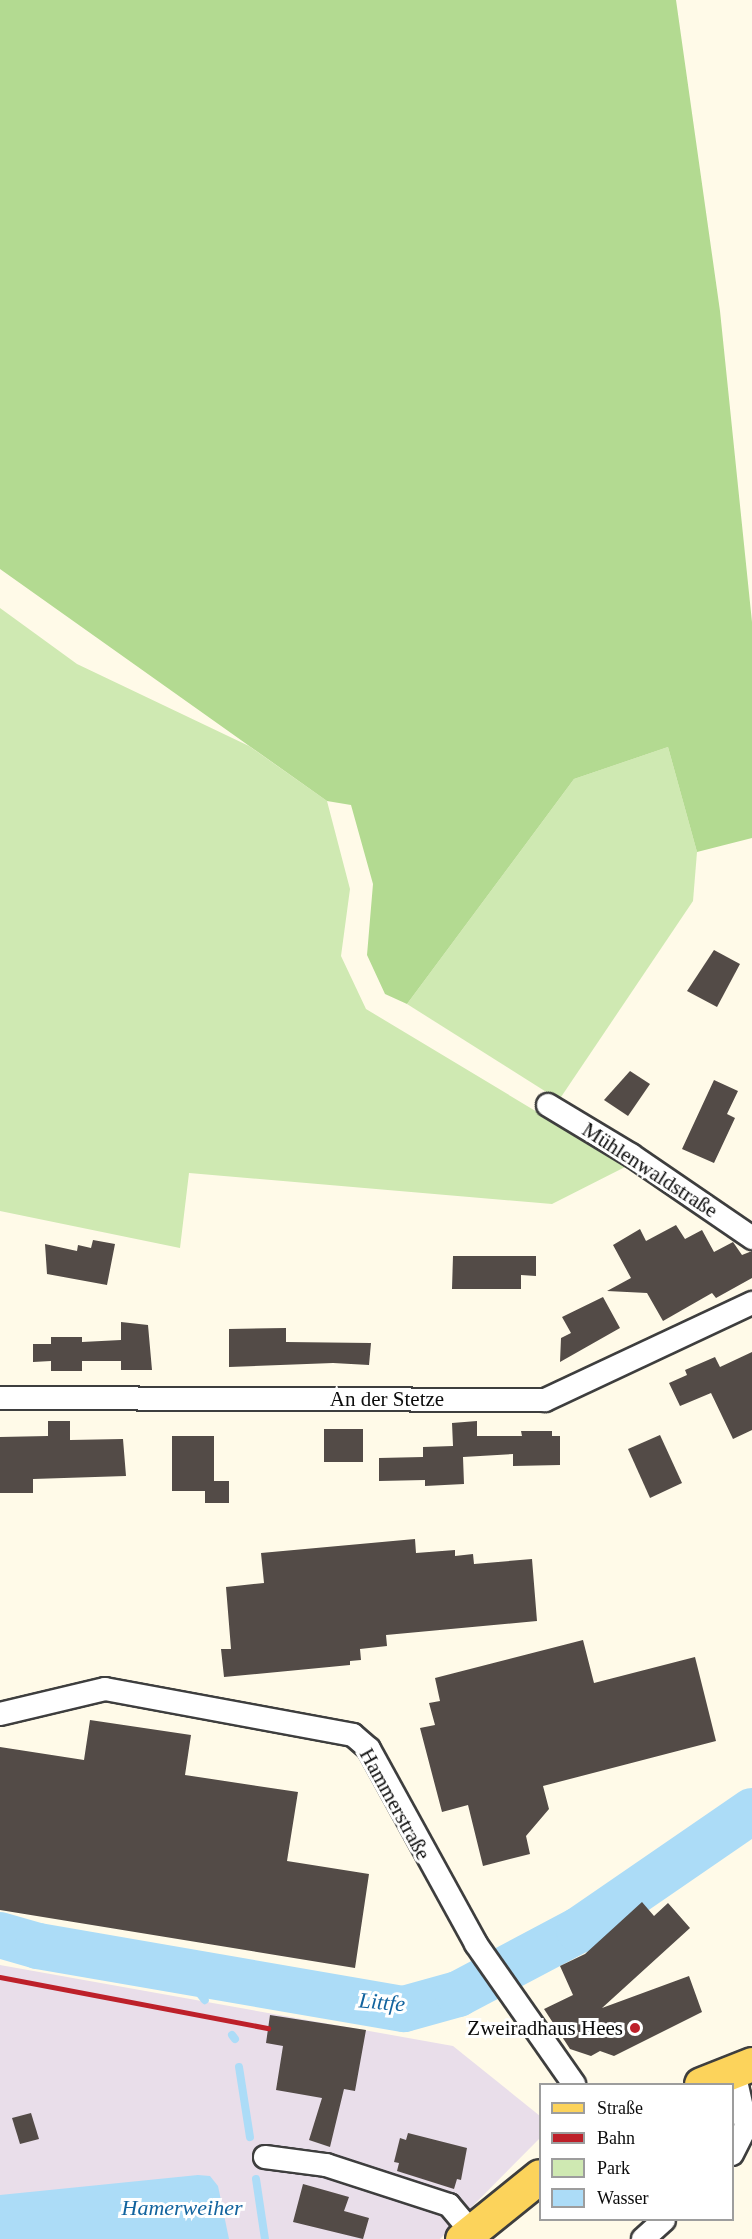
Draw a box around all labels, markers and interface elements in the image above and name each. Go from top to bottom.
street label: Mühlenwaldstraße [578,1117,722,1223]
street label: An der Stetze [330,1386,444,1412]
street label: Hammerstraße [354,1744,436,1864]
water label: Littfe [358,1987,406,2017]
place label: Zweiradhaus Hees [467,2015,623,2041]
marker: Zweiradhaus Hees [628,2021,642,2035]
legend [539,2083,734,2221]
text: Straße [597,2098,643,2118]
text: Bahn [597,2128,635,2148]
text: Park [597,2158,630,2178]
text: Wasser [597,2188,649,2208]
water label: Hamerweiher [122,2195,242,2221]

